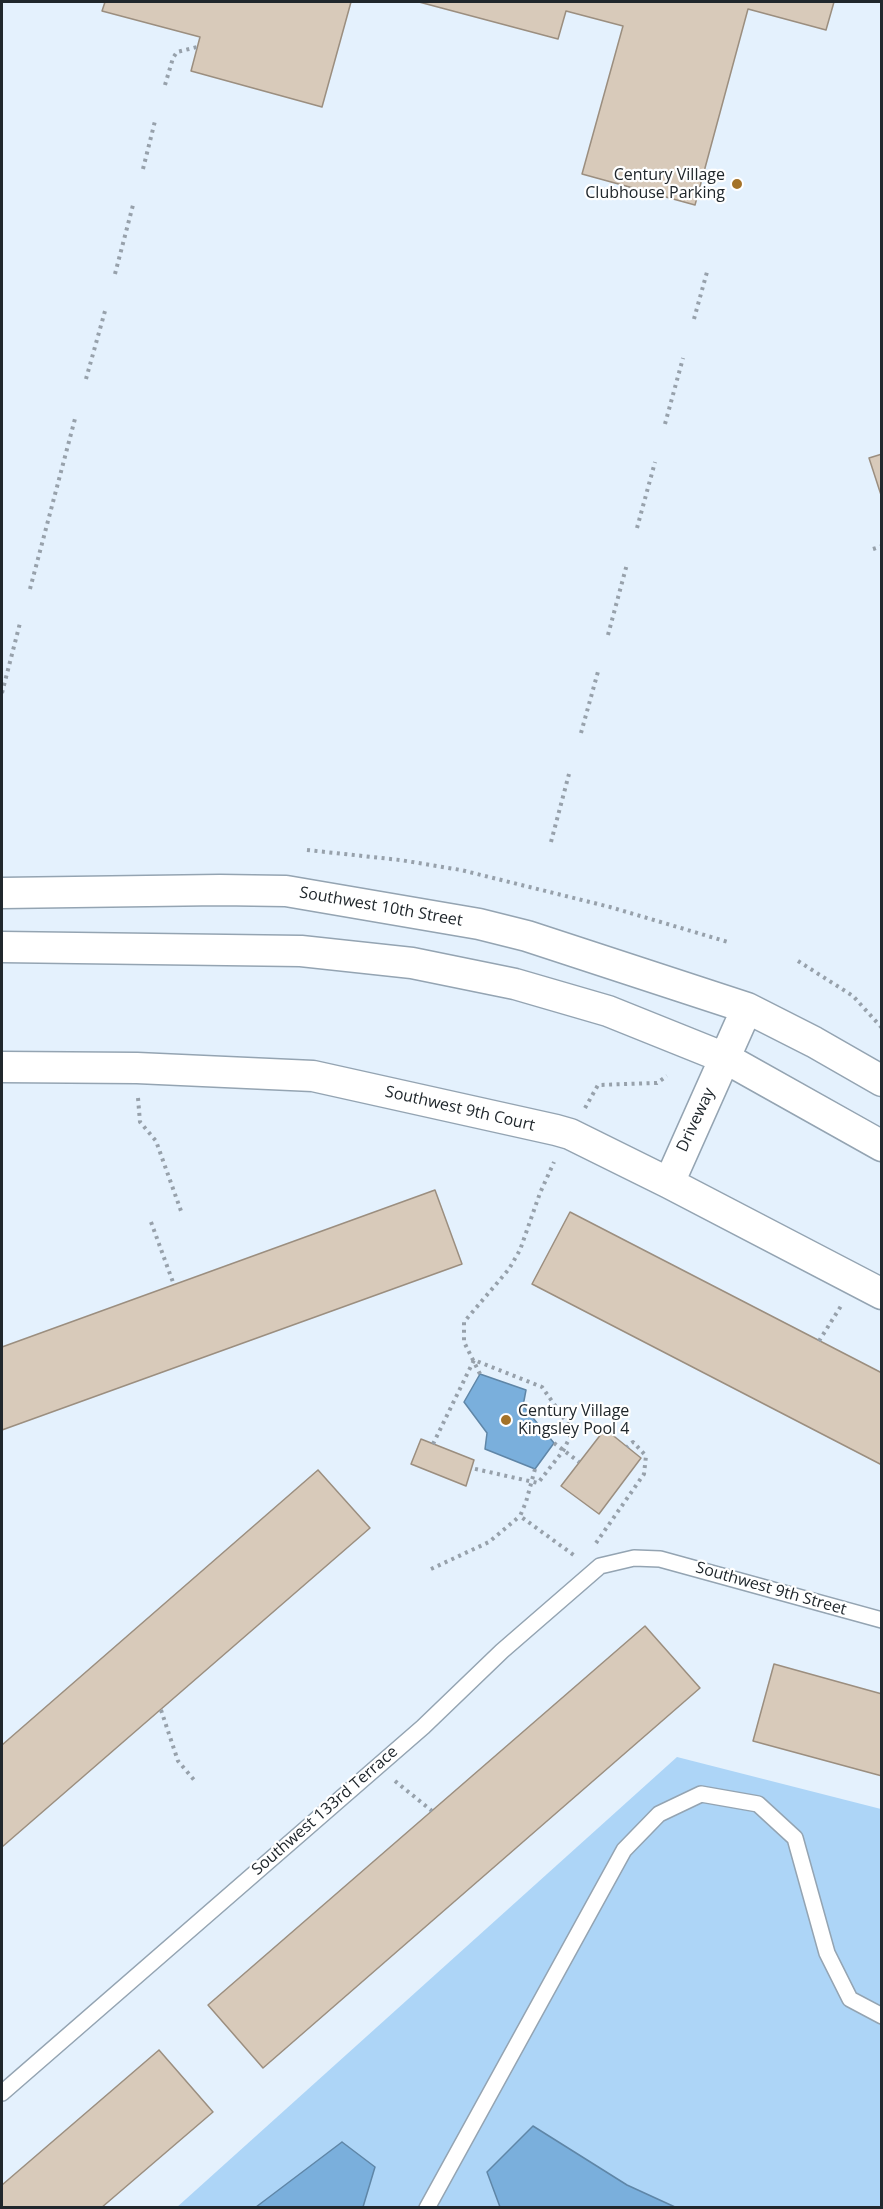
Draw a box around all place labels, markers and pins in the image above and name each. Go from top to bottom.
place label: Century Village Clubhouse Parking [585,165,725,203]
marker: Century Village Clubhouse Parking [730,177,744,191]
place label: Century Village Kingsley Pool 4 [518,1401,629,1439]
marker: Century Village Kingsley Pool 4 [499,1413,513,1427]

